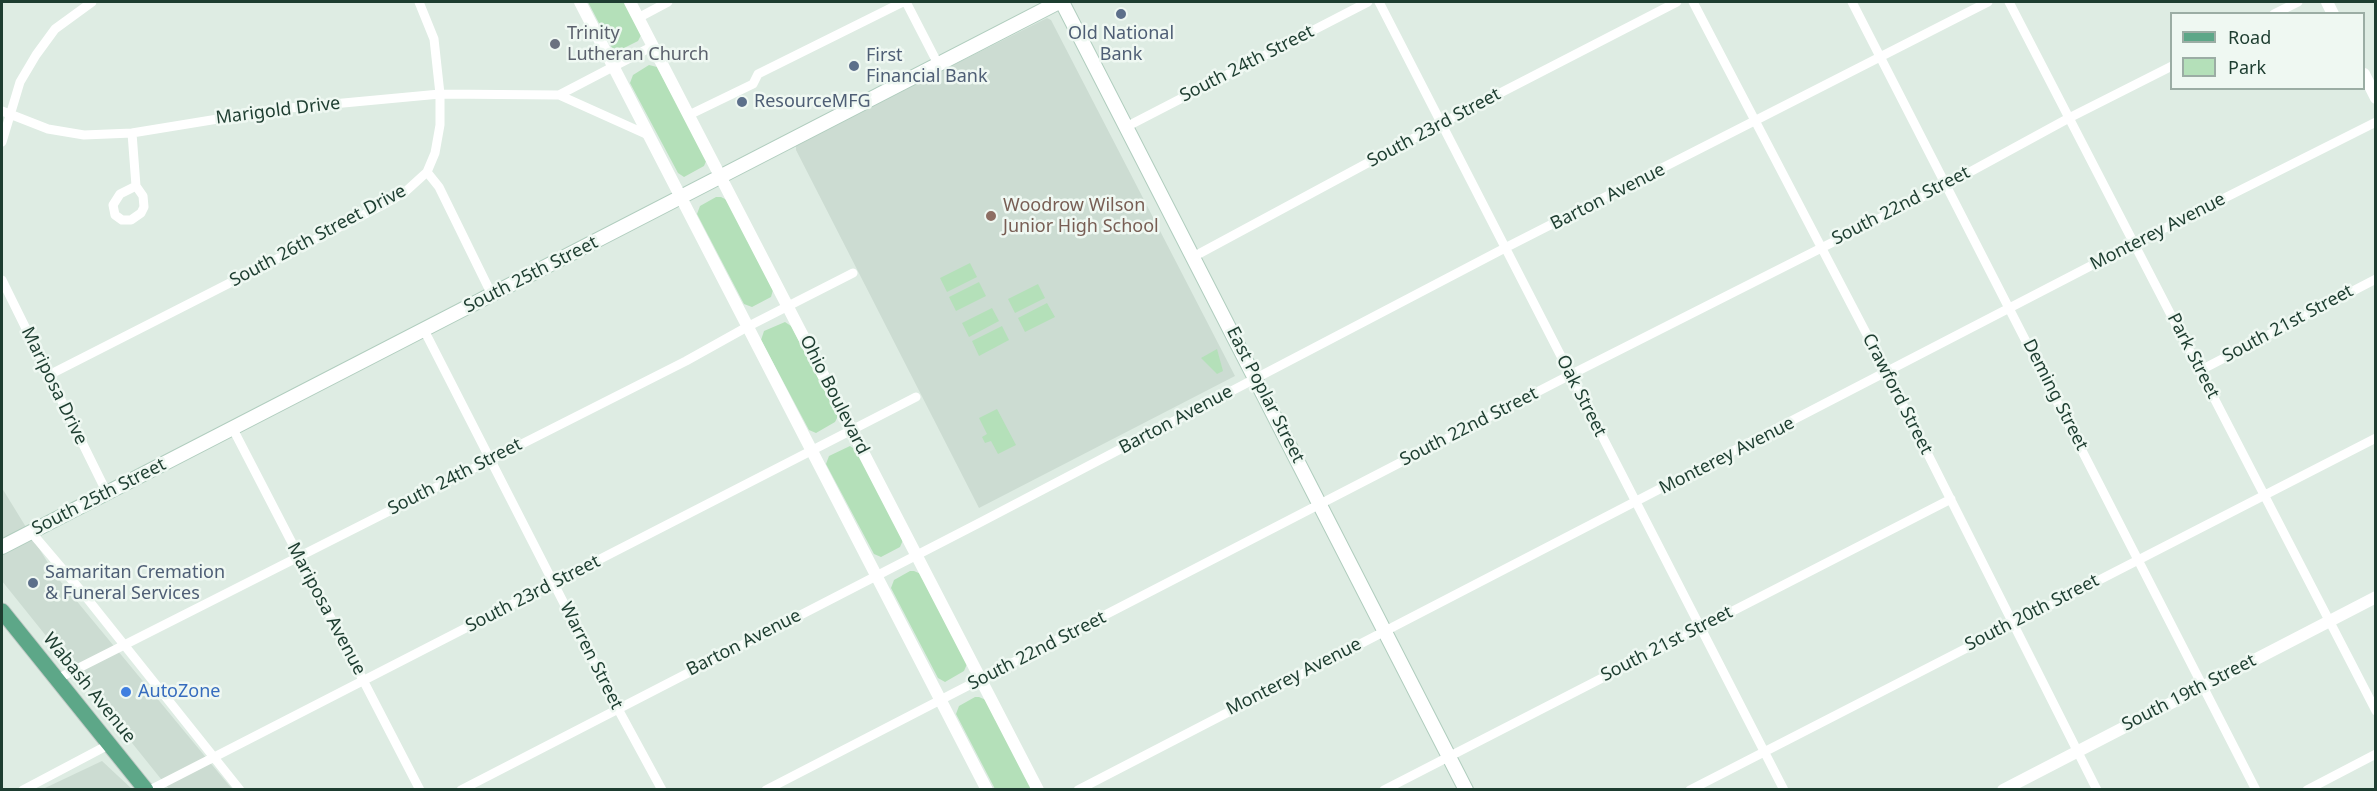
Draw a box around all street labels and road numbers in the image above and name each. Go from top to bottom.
street label: South 24th Street [1176,21,1318,107]
street label: South 23rd Street [1364,84,1504,172]
street label: Marigold Drive [214,93,342,129]
street label: Barton Avenue [1547,159,1669,235]
street label: South 22nd Street [1828,162,1974,250]
street label: South 26th Street Drive [226,180,410,292]
street label: Monterey Avenue [2087,189,2229,275]
street label: South 25th Street [460,232,602,318]
street label: South 21st Street [2219,280,2357,368]
street label: Park Street [2162,310,2224,402]
street label: East Poplar Street [1221,323,1309,467]
street label: Mariposa Drive [16,324,92,448]
street label: Crawford Street [1857,330,1937,458]
street label: Ohio Boulevard [795,332,873,458]
street label: Deming Street [2018,336,2092,454]
street label: Oak Street [1551,352,1611,440]
street label: Barton Avenue [1115,381,1237,459]
street label: South 22nd Street [1396,383,1542,471]
street label: Monterey Avenue [1656,413,1798,499]
street label: South 24th Street [384,434,526,520]
street label: South 25th Street [28,454,170,540]
street label: Mariposa Avenue [282,539,370,679]
street label: South 23rd Street [462,551,604,637]
street label: South 20th Street [1961,570,2103,656]
street label: Warren Street [555,599,627,713]
street label: South 21st Street [1598,601,1736,687]
street label: Barton Avenue [683,605,805,681]
street label: South 22nd Street [964,607,1110,695]
street label: Wabash Avenue [38,629,140,747]
street label: Monterey Avenue [1223,634,1365,720]
street label: South 19th Street [2118,650,2260,736]

